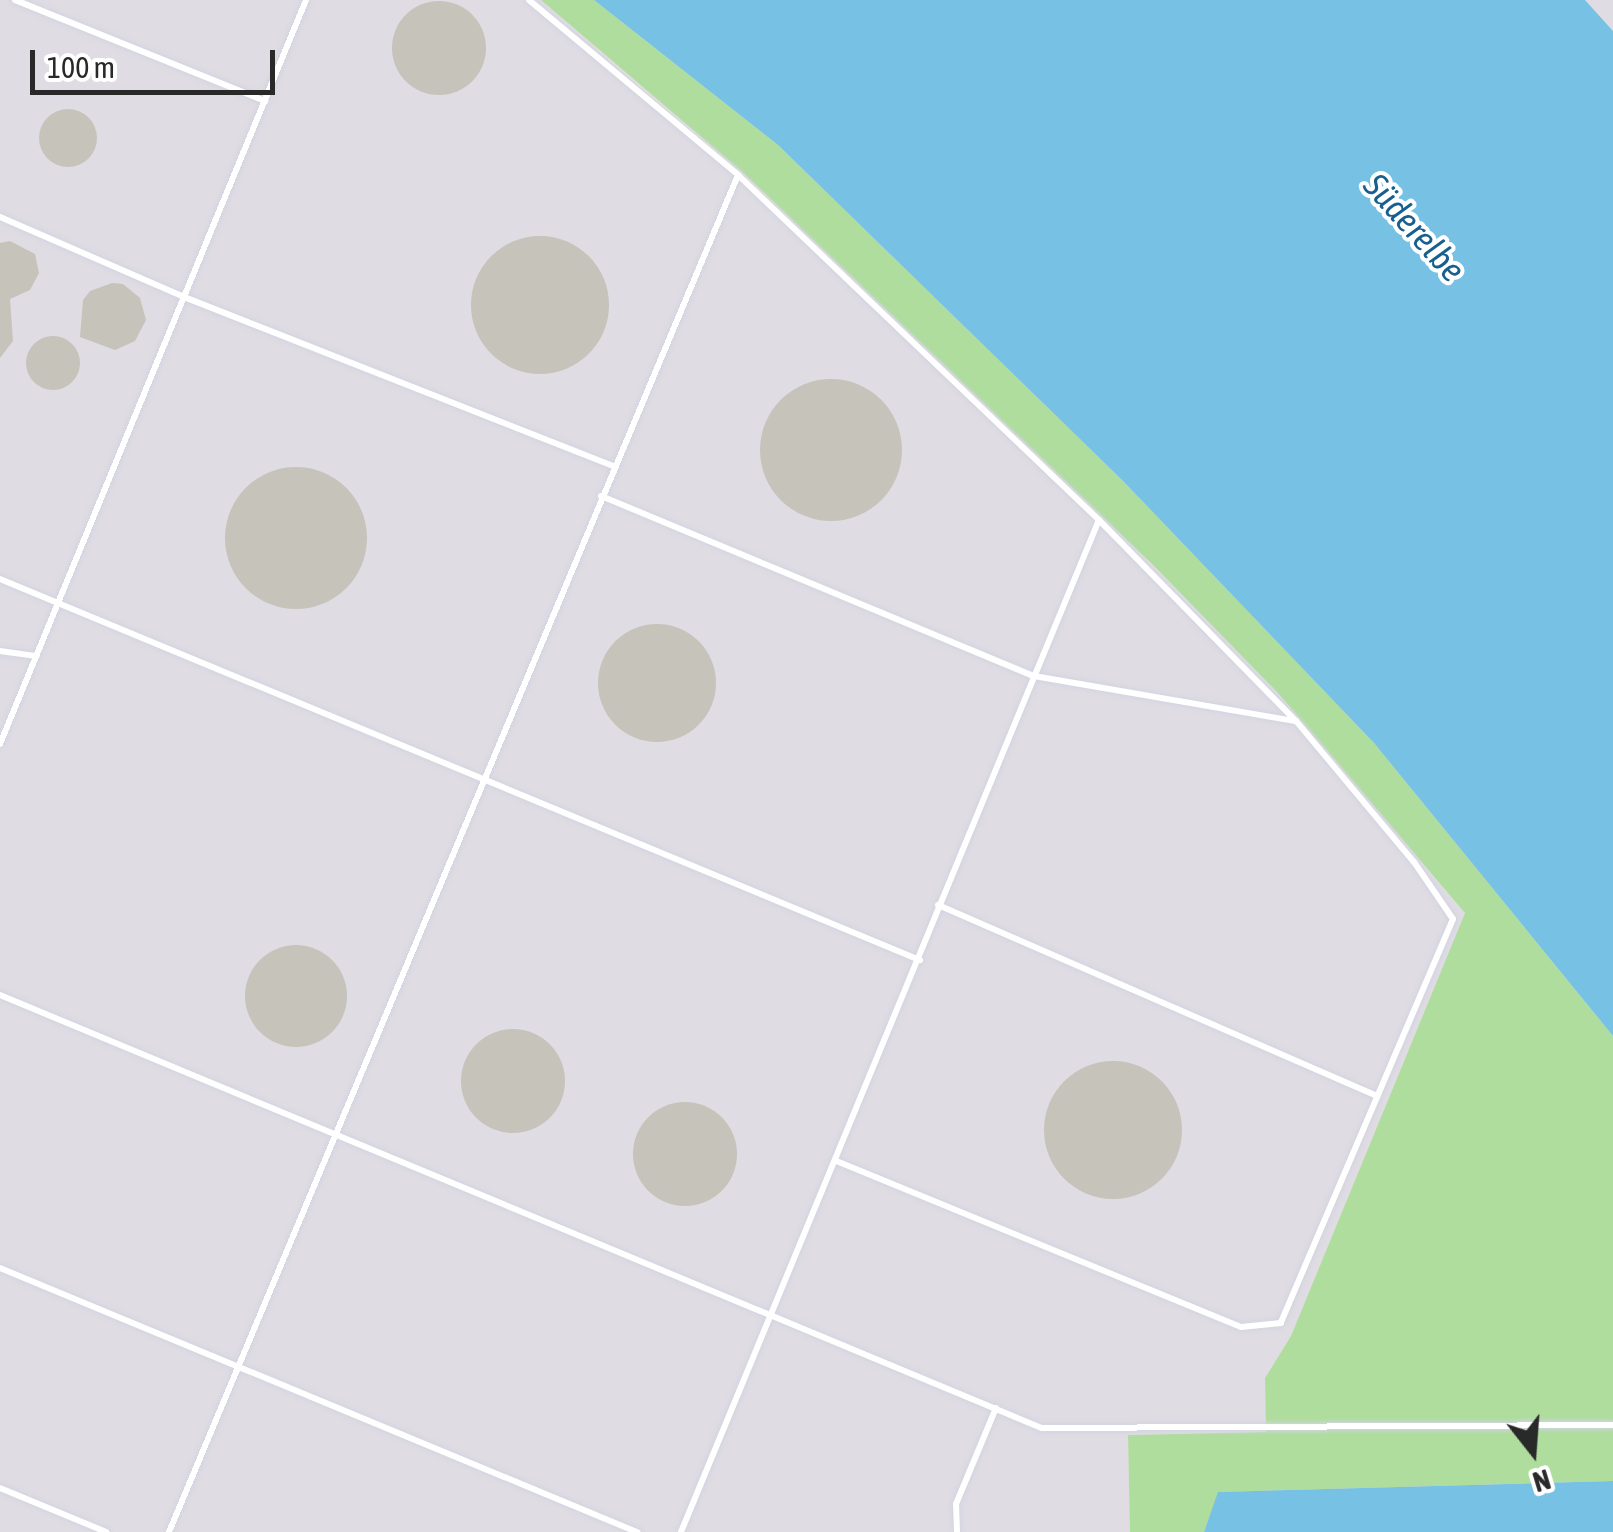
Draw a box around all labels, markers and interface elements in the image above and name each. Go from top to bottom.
scale bar [35,30,280,92]
text: 100 m [47,50,115,84]
water label: Süderelbe [1356,164,1474,290]
north arrow [1483,1402,1583,1502]
text: N [1529,1463,1554,1498]

